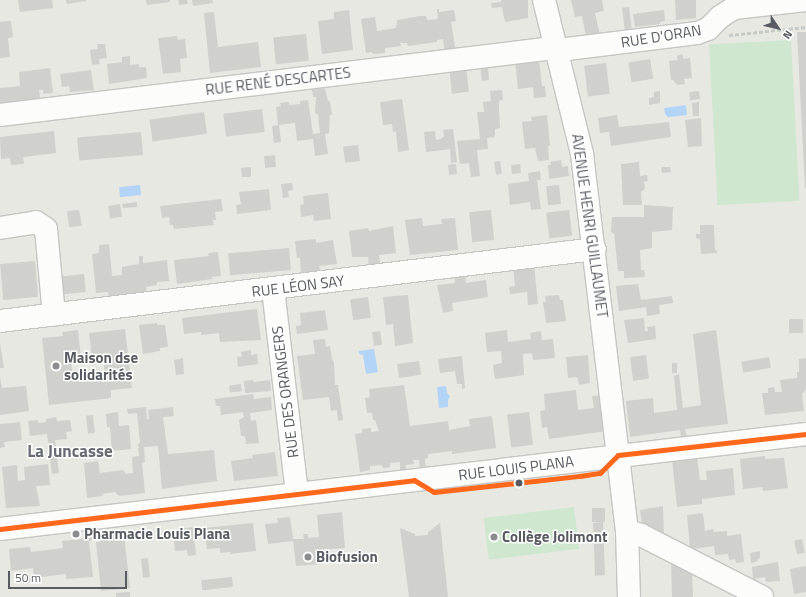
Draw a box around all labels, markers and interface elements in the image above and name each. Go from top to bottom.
north arrow [758,8,798,48]
street label: RUE D'ORAN [619,21,703,51]
text: N [779,27,797,43]
street label: RUE RENÉ DESCARTES [204,63,352,99]
street label: AVENUE HENRI GUILLAUMET [568,133,612,319]
street label: RUE LÉON SAY [251,271,345,301]
street label: RUE DES ORANGERS [268,325,302,459]
place label: Maison dse solidarités [64,348,138,383]
marker: Maison dse solidarités [51,361,61,371]
district label: La Juncasse [27,442,113,462]
street label: RUE LOUIS PLANA [457,452,575,484]
unlabelled marker [514,478,524,488]
place label: Pharmacie Louis Plana [84,525,230,543]
place label: Collège Jolimont [502,528,607,546]
marker: Pharmacie Louis Plana [71,529,81,539]
marker: Collège Jolimont [489,532,499,542]
place label: Biofusion [316,548,378,566]
marker: Biofusion [303,552,313,562]
scale bar [10,563,129,589]
text: 50 m [15,568,41,587]

